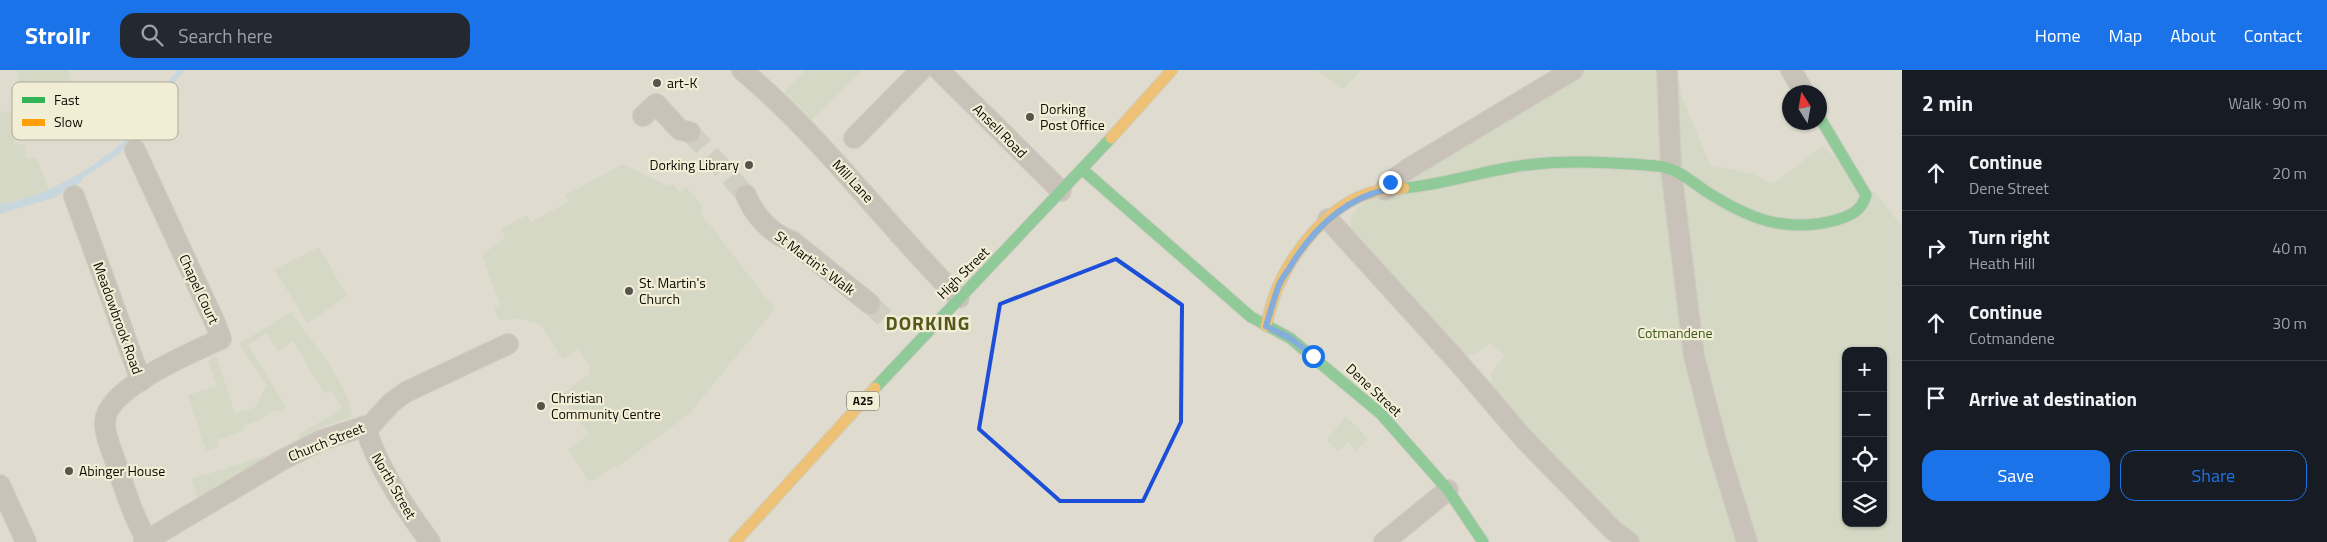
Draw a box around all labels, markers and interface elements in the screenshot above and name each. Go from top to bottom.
search box [120,13,470,58]
text: Strollr [25,17,90,53]
icon: search [138,21,166,49]
text: Search here [178,21,273,50]
text: Home [2035,22,2081,49]
text: Map [2109,22,2142,49]
text: About [2170,22,2216,49]
text: Contact [2244,22,2302,49]
place label: art-K [667,72,698,93]
marker: art-K [651,77,663,89]
legend [12,82,178,140]
north arrow [1782,85,1827,130]
text: 2 min [1922,87,1973,119]
text: Fast [54,89,79,110]
text: Walk · 90 m [2228,91,2307,115]
place label: Dorking Post Office [1040,98,1105,135]
street label: Ansell Road [968,99,1032,163]
text: Slow [54,111,83,132]
marker: Dorking Post Office [1024,111,1036,123]
text: Continue [1969,147,2042,176]
place label: Dorking Library [650,154,739,175]
street label: Mill Lane [828,154,879,207]
marker: Dorking Library [743,159,755,171]
icon: ahead [1922,159,1950,187]
text: 20 m [2272,161,2307,185]
route end [1379,171,1402,194]
text: Dene Street [1969,176,2049,200]
text: Turn right [1969,222,2050,251]
street label: St Martin's Walk [771,225,860,300]
icon: right [1922,234,1950,262]
text: 40 m [2272,236,2307,260]
street label: High Street [932,242,994,304]
street label: Chapel Court [174,250,225,327]
text: Heath Hill [1969,251,2035,275]
street label: Meadowbrook Road [88,259,149,377]
place label: St. Martin's Church [639,272,706,309]
marker: St. Martin's Church [623,285,635,297]
text: Continue [1969,297,2042,326]
district label: DORKING [886,308,970,337]
icon: ahead [1922,309,1950,337]
text: 30 m [2272,311,2307,335]
park label: Cotmandene [1637,322,1713,343]
text: Cotmandene [1969,326,2055,350]
route start [1302,345,1325,368]
map controls [1842,347,1887,527]
button: + [1842,347,1887,392]
street label: Dene Street [1342,358,1407,421]
icon: arrive [1922,384,1950,412]
text: Arrive at destination [1969,384,2137,413]
place label: Christian Community Centre [551,387,661,424]
road number: A25 [847,392,879,411]
button: − [1842,392,1887,437]
marker: Christian Community Centre [535,400,547,412]
street label: Church Street [285,417,367,466]
button: locate [1842,437,1887,482]
street label: North Street [367,449,422,523]
button: Save [1922,450,2110,501]
button: Share [2120,450,2307,501]
place label: Abinger House [79,460,165,481]
marker: Abinger House [63,465,75,477]
button: layers [1842,482,1887,527]

